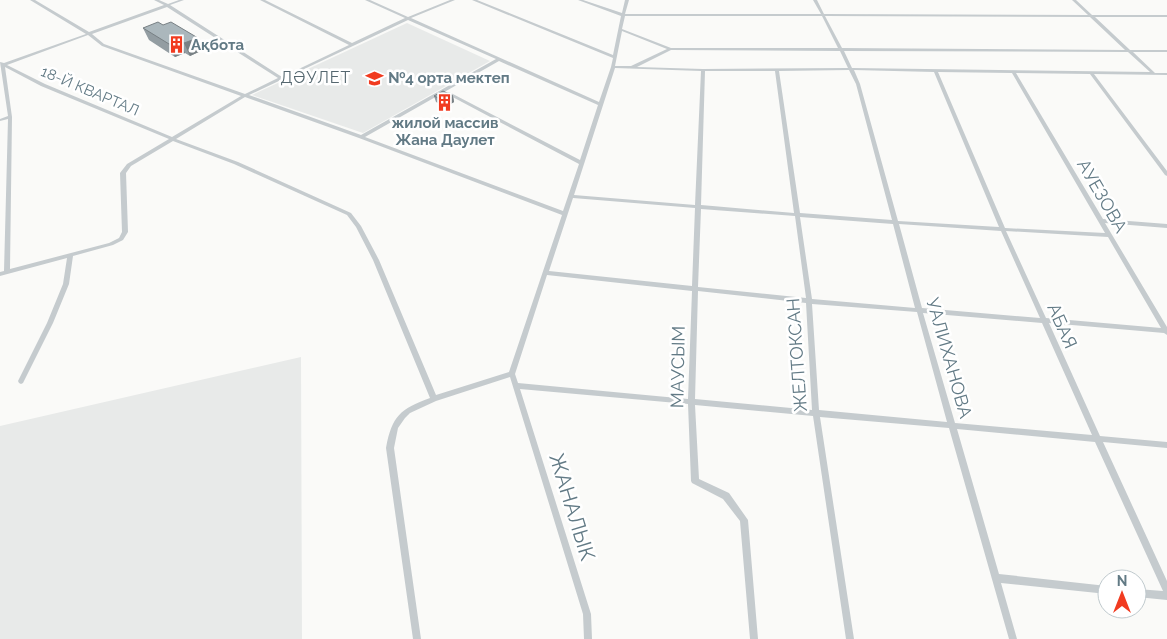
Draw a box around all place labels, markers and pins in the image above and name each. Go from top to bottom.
building icon: Ақбота [167,35,187,55]
place label: Ақбота [191,36,244,54]
school or university icon: №4 орта мектеп [364,68,384,88]
place label: №4 орта мектеп [388,69,510,87]
building icon: жилой массив Жана Даулет [435,92,455,112]
place label: жилой массив Жана Даулет [392,114,498,149]

